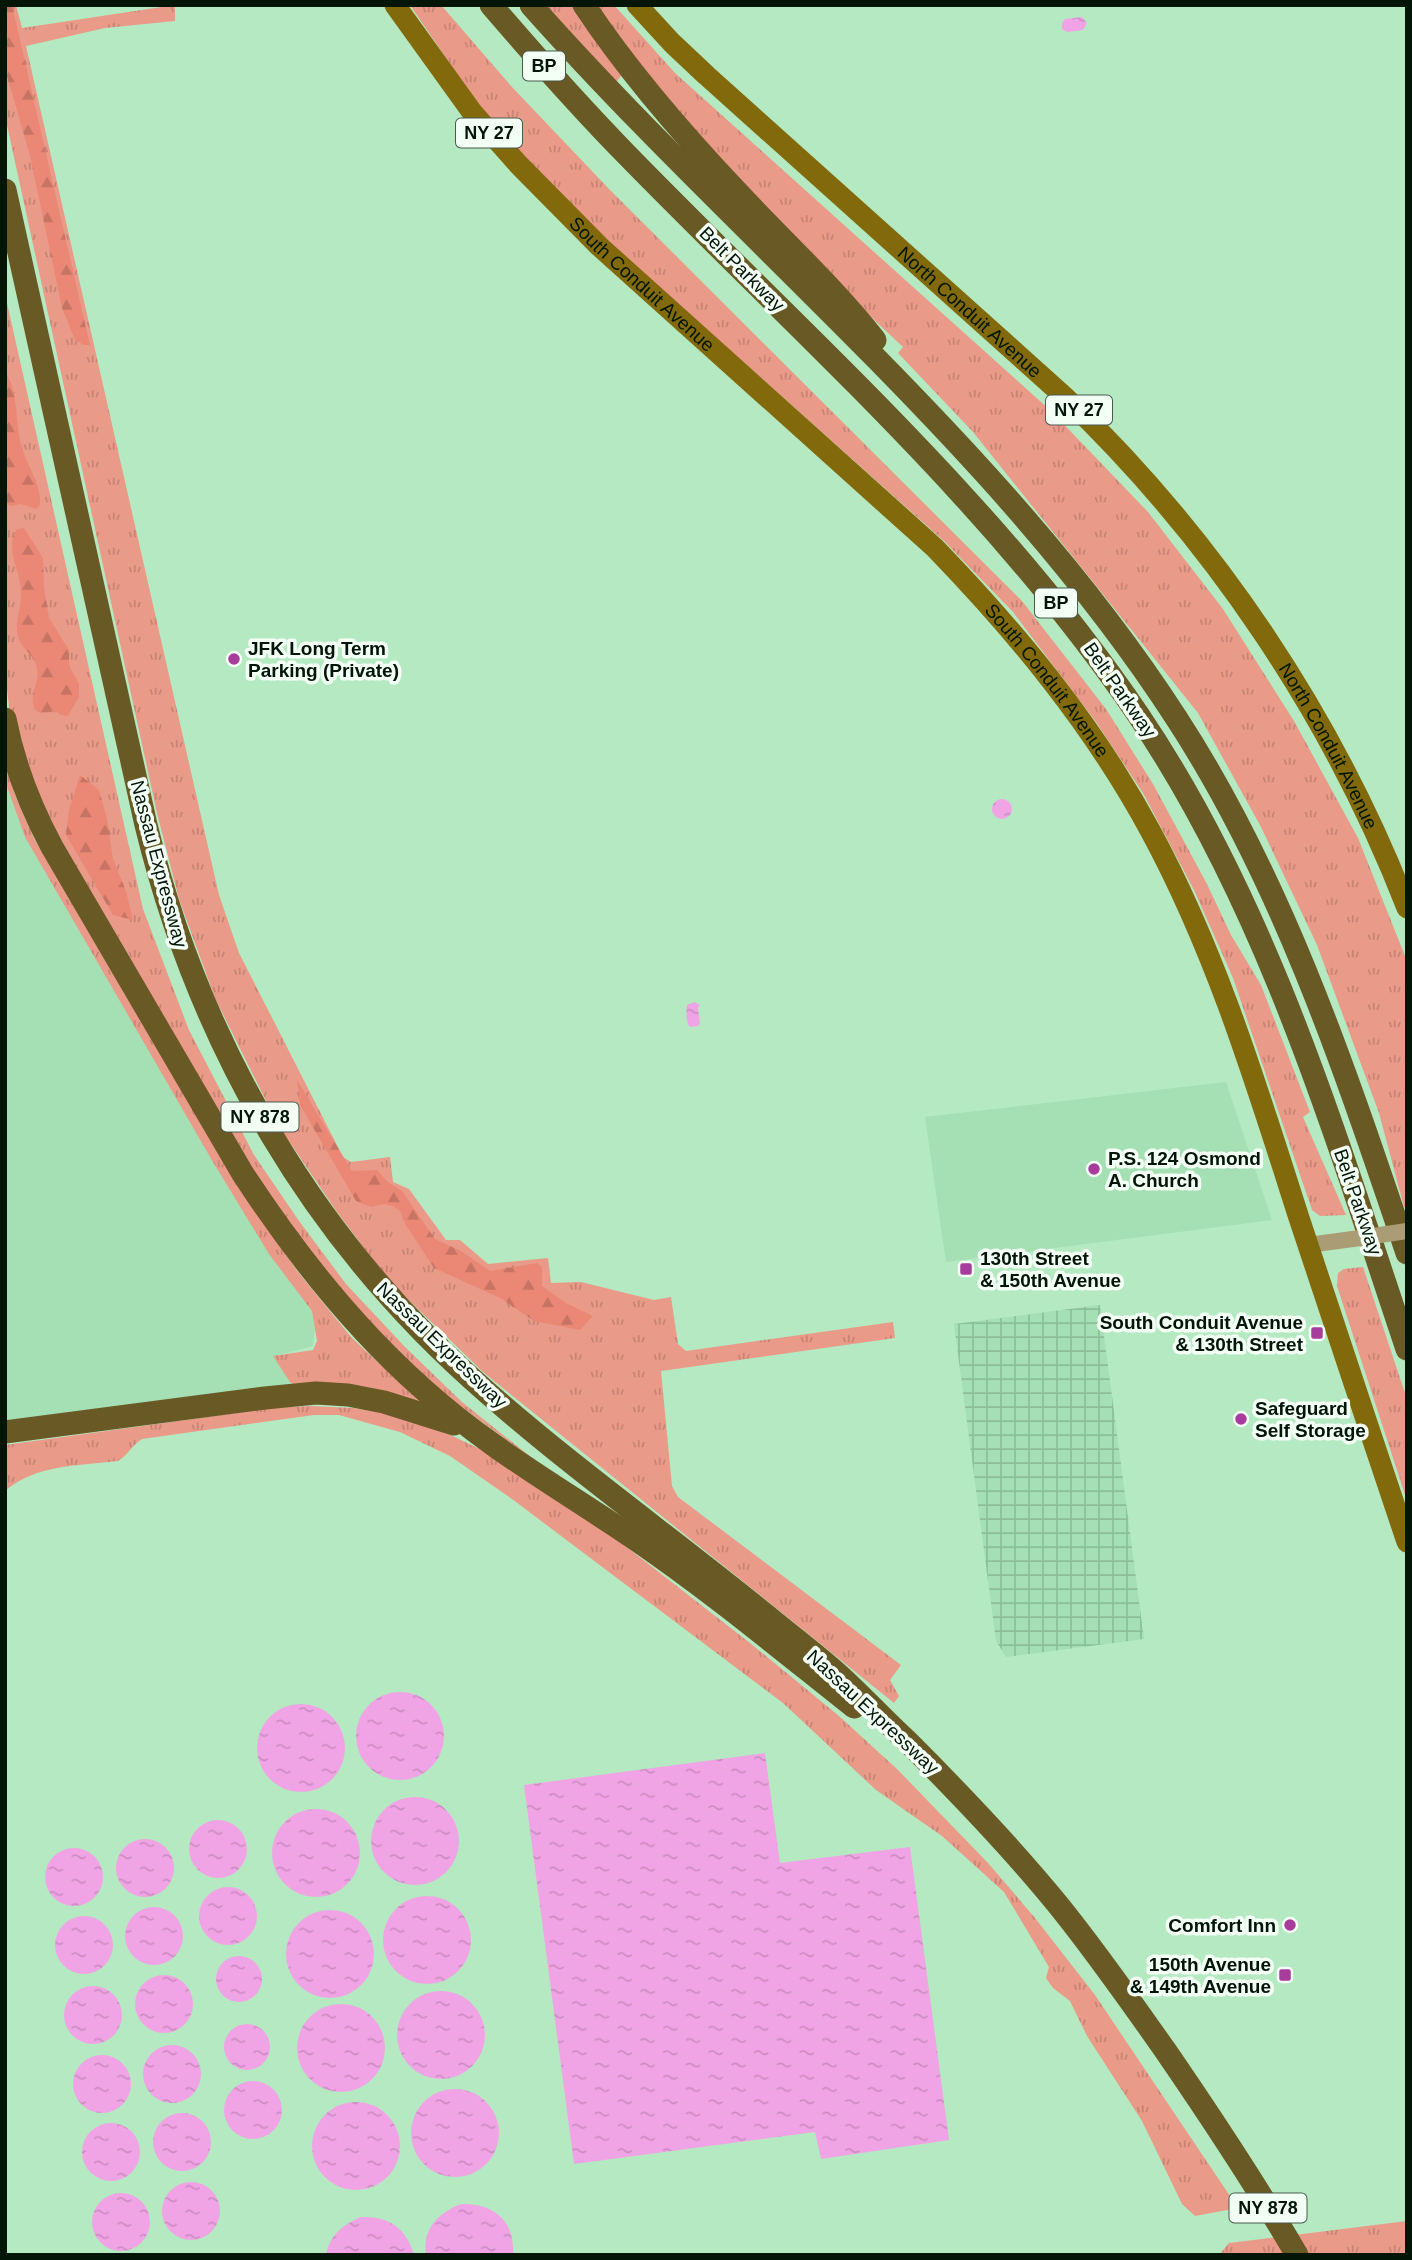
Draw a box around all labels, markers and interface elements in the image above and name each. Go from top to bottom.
road number: BP [523,52,565,80]
road number: NY 27 [456,118,522,148]
street label: South Conduit Avenue [566,212,719,355]
street label: Belt Parkway [695,222,789,316]
street label: North Conduit Avenue [894,242,1046,382]
road number: NY 27 [1046,396,1112,424]
road number: BP [1035,588,1077,618]
street label: South Conduit Avenue [981,599,1114,761]
place label: JFK Long Term Parking (Private) [248,638,399,681]
street label: Belt Parkway [1080,639,1161,742]
marker: JFK Long Term Parking (Private) [226,651,242,667]
street label: North Conduit Avenue [1275,659,1382,832]
street label: Nassau Expressway [127,778,192,950]
road number: NY 878 [222,1102,298,1132]
street label: Belt Parkway [1330,1146,1386,1258]
place label: P.S. 124 Osmond A. Church [1108,1148,1261,1191]
marker: P.S. 124 Osmond A. Church [1086,1161,1102,1177]
place label: 130th Street & 150th Avenue [980,1248,1121,1291]
marker: 130th Street & 150th Avenue [958,1261,974,1277]
street label: Nassau Expressway [373,1278,512,1413]
place label: South Conduit Avenue & 130th Street [1100,1312,1304,1355]
marker: South Conduit Avenue & 130th Street [1309,1325,1325,1341]
place label: Safeguard Self Storage [1255,1398,1366,1441]
marker: Safeguard Self Storage [1233,1411,1249,1427]
street label: Nassau Expressway [803,1646,943,1779]
place label: Comfort Inn [1168,1915,1276,1936]
marker: Comfort Inn [1282,1917,1298,1933]
place label: 150th Avenue & 149th Avenue [1130,1954,1271,1997]
marker: 150th Avenue & 149th Avenue [1277,1967,1293,1983]
road number: NY 878 [1230,2194,1306,2222]

